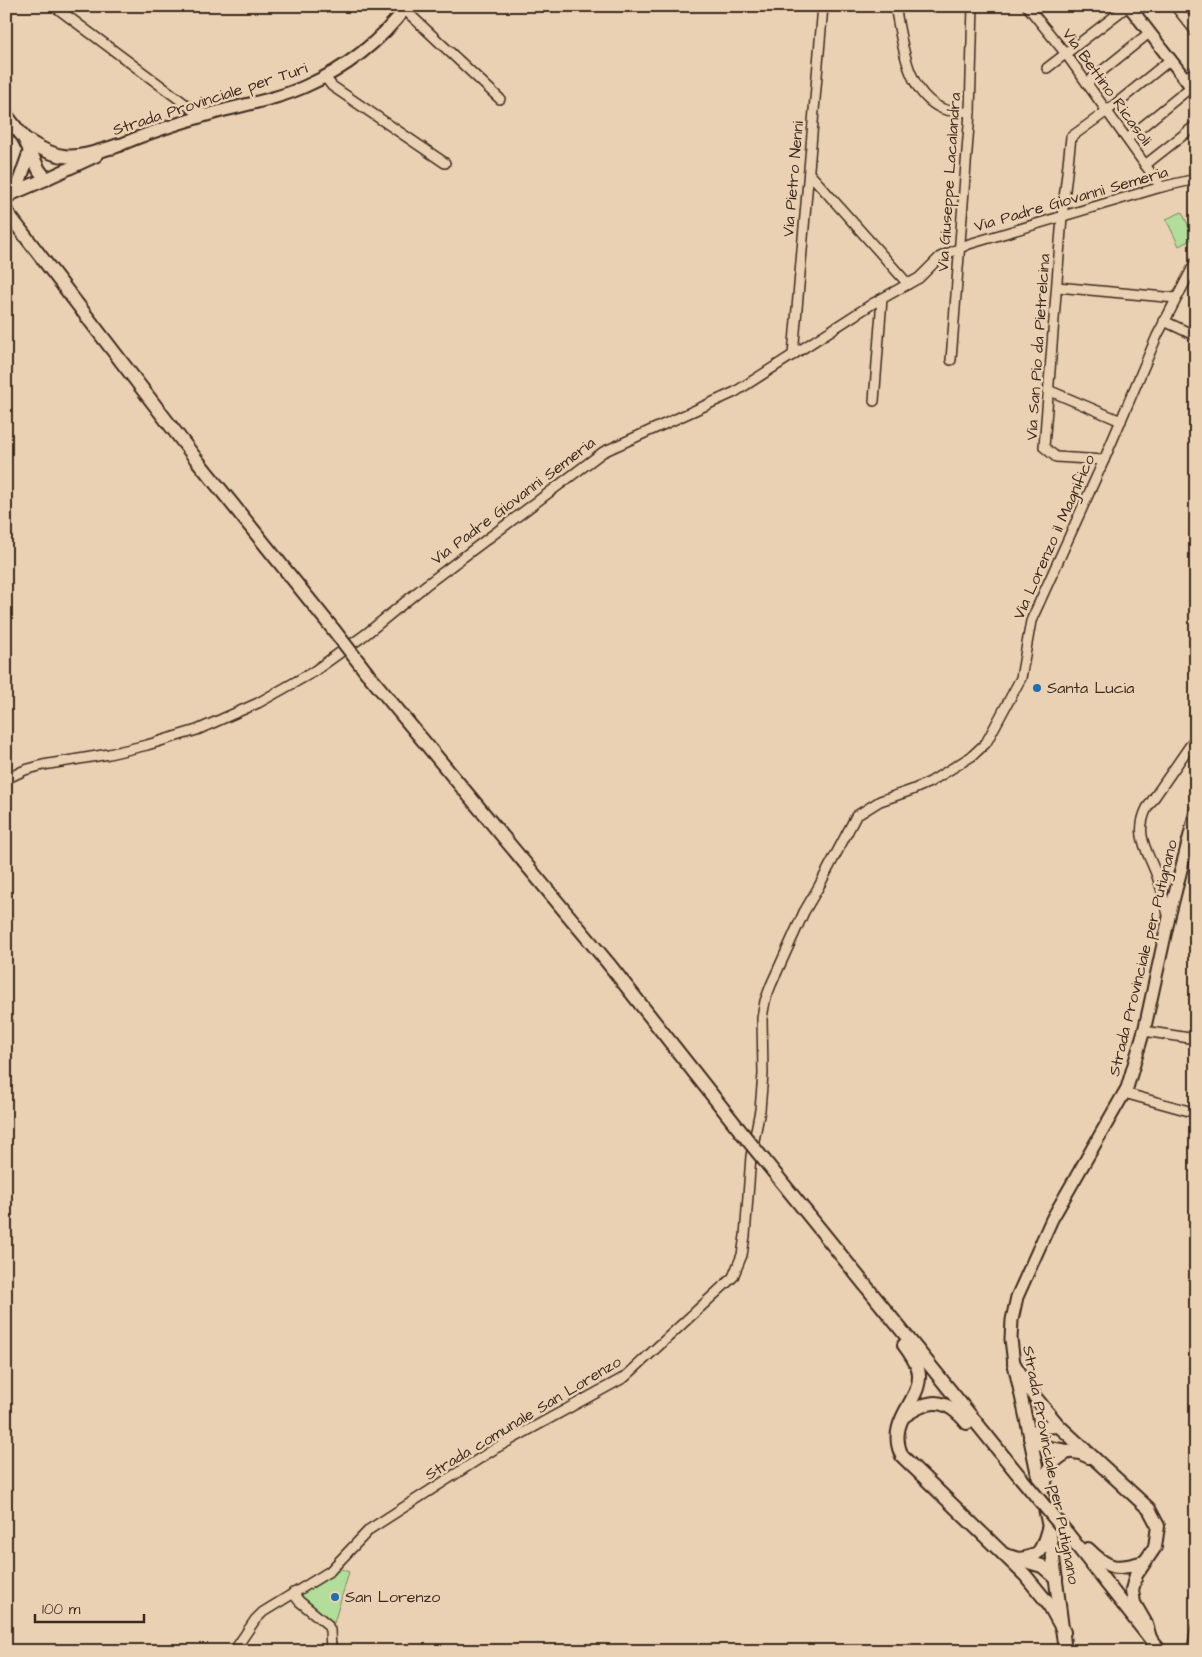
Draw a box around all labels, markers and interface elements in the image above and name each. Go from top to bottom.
street label: Via Bettino Ricasoli [1057,24,1157,151]
street label: Strada Provinciale per Turi [110,57,311,141]
street label: Via Giuseppe Lacalandra [932,92,966,272]
street label: Via Pietro Nenni [777,120,809,238]
street label: Via Padre Giovanni Semeria [972,161,1170,237]
street label: Via San Pio da Pietrelcina [1021,253,1055,441]
street label: Via Padre Giovanni Semeria [426,432,600,570]
street label: Via Lorenzo il Magnifico [1008,451,1101,623]
place label: Santa Lucia [1047,677,1134,699]
marker: Santa Lucia [1031,682,1043,694]
street label: Strada Provinciale per Putignano [1103,838,1184,1079]
street label: Strada Provinciale per Putignano [1016,1344,1085,1587]
street label: Strada comunale San Lorenzo [421,1351,625,1485]
place label: San Lorenzo [345,1586,440,1608]
marker: San Lorenzo [329,1591,341,1603]
scale bar [35,1592,144,1624]
text: 100 m [42,1599,81,1620]

